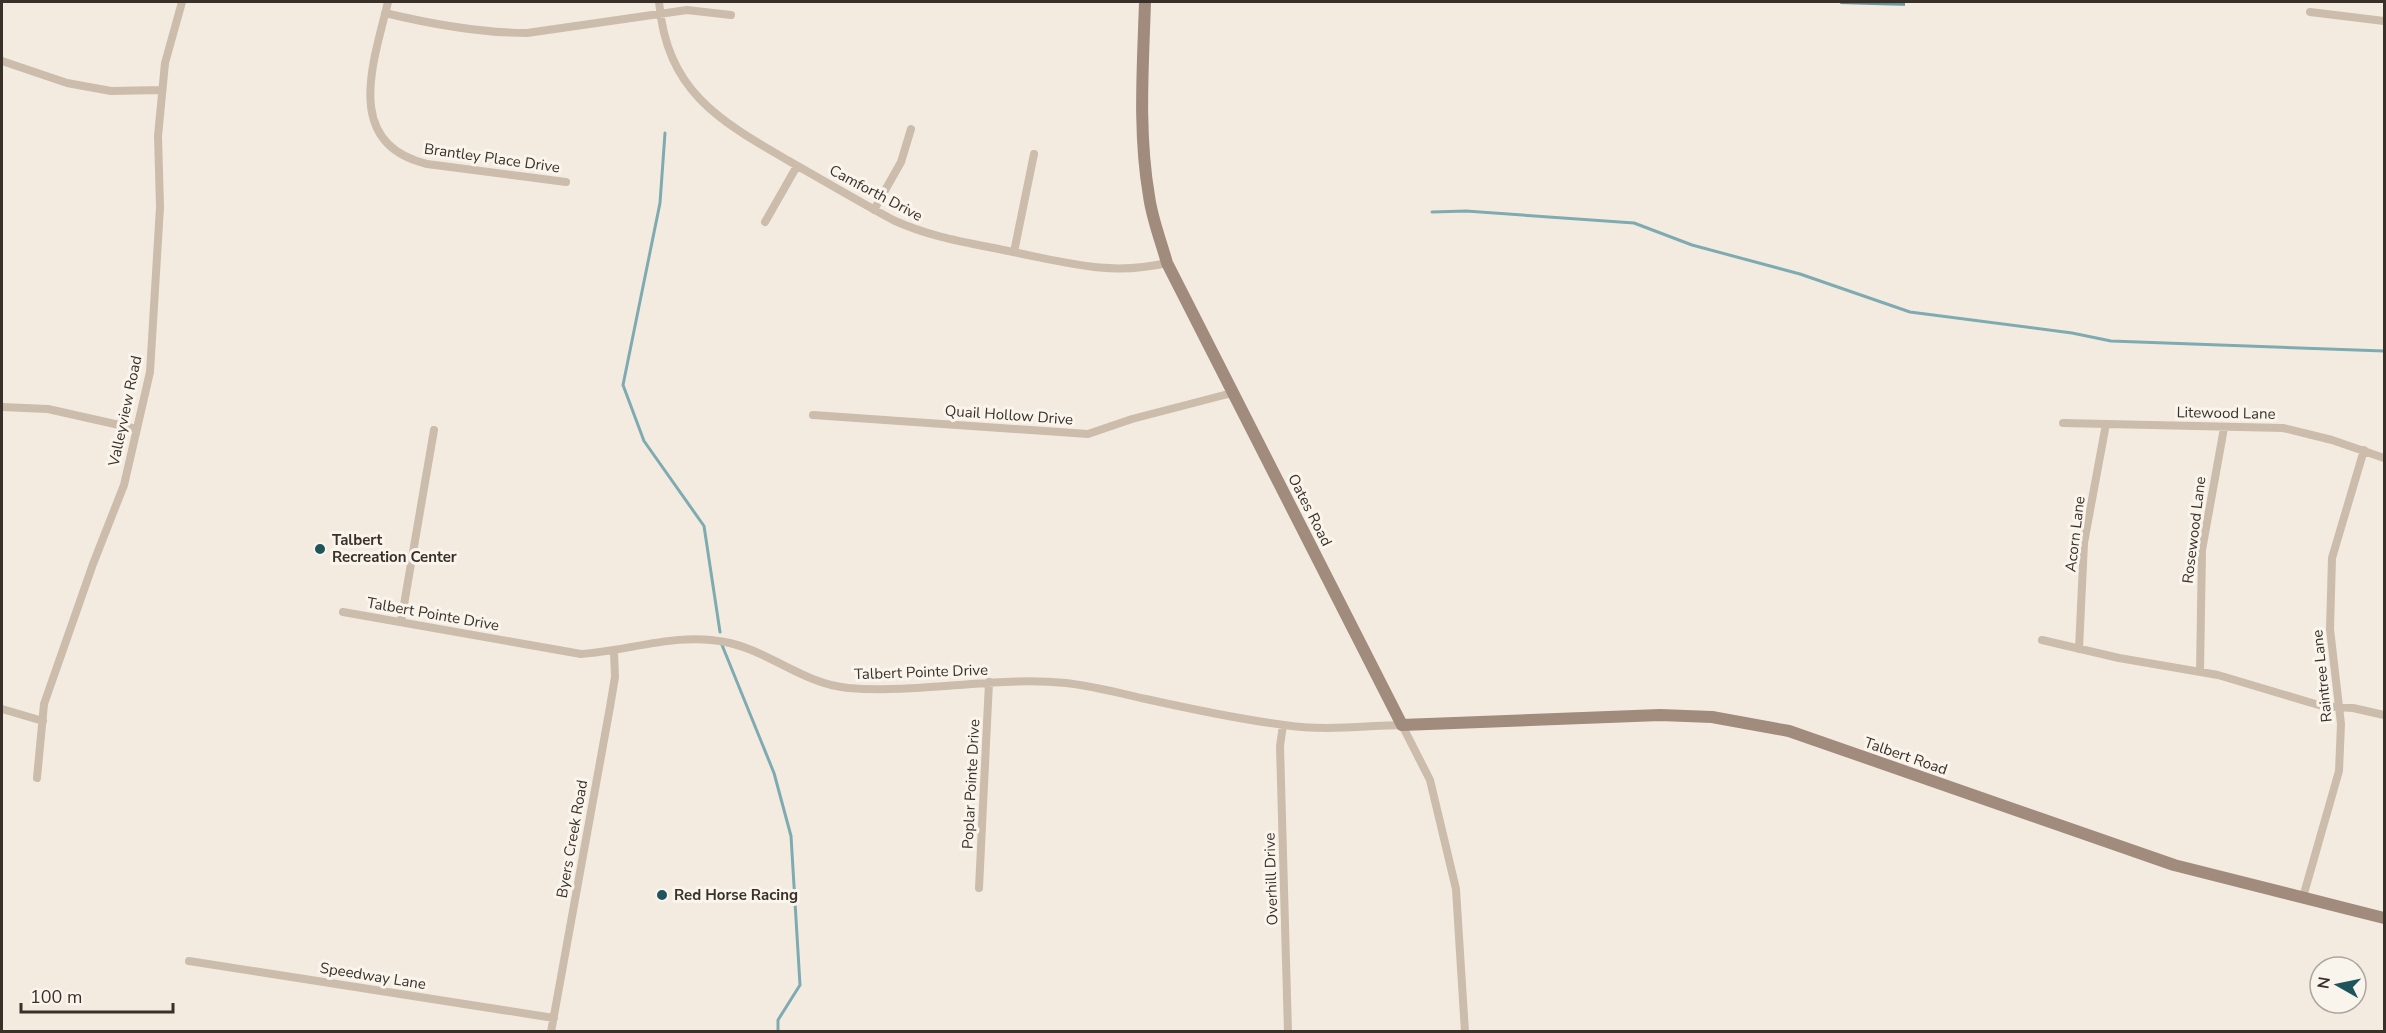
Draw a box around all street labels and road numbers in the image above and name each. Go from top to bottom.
street label: Brantley Place Drive [423,139,561,177]
street label: Camforth Drive [826,160,926,226]
street label: Valleyview Road [103,354,146,469]
street label: Quail Hollow Drive [944,401,1074,429]
street label: Litewood Lane [2176,402,2276,424]
street label: Oates Road [1283,470,1337,550]
street label: Rosewood Lane [2178,475,2210,585]
street label: Acorn Lane [2060,495,2090,573]
street label: Talbert Pointe Drive [365,593,501,635]
street label: Raintree Lane [2307,629,2337,723]
street label: Talbert Pointe Drive [854,660,988,684]
street label: Poplar Pointe Drive [958,719,984,849]
street label: Talbert Road [1862,732,1950,780]
street label: Byers Creek Road [552,778,592,900]
street label: Overhill Drive [1259,832,1283,926]
street label: Speedway Lane [319,958,428,994]

